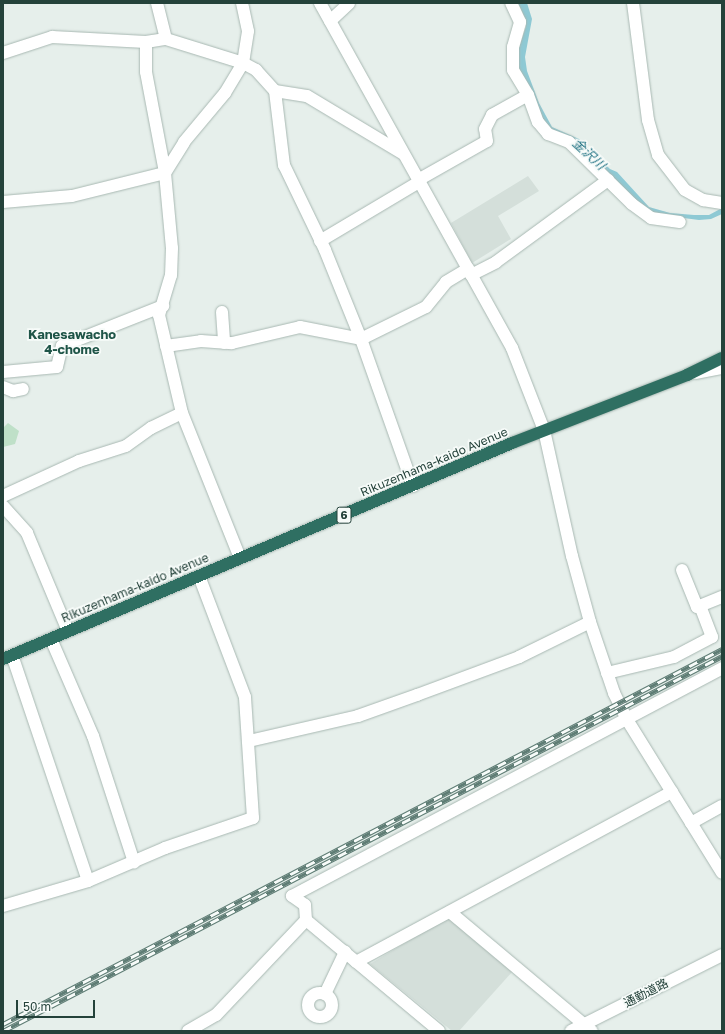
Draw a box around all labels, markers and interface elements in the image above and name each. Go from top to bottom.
water label: 金沢川 [569,135,609,173]
district label: Kanesawacho 4-chome [28,327,116,358]
street label: Rikuzenhama-kaido Avenue [358,424,510,500]
road number: 6 [336,506,352,524]
street label: Rikuzenhama-kaido Avenue [59,550,211,626]
street label: 通勤道路 [621,976,671,1010]
scale bar [18,992,97,1018]
text: 50 m [23,999,51,1014]

